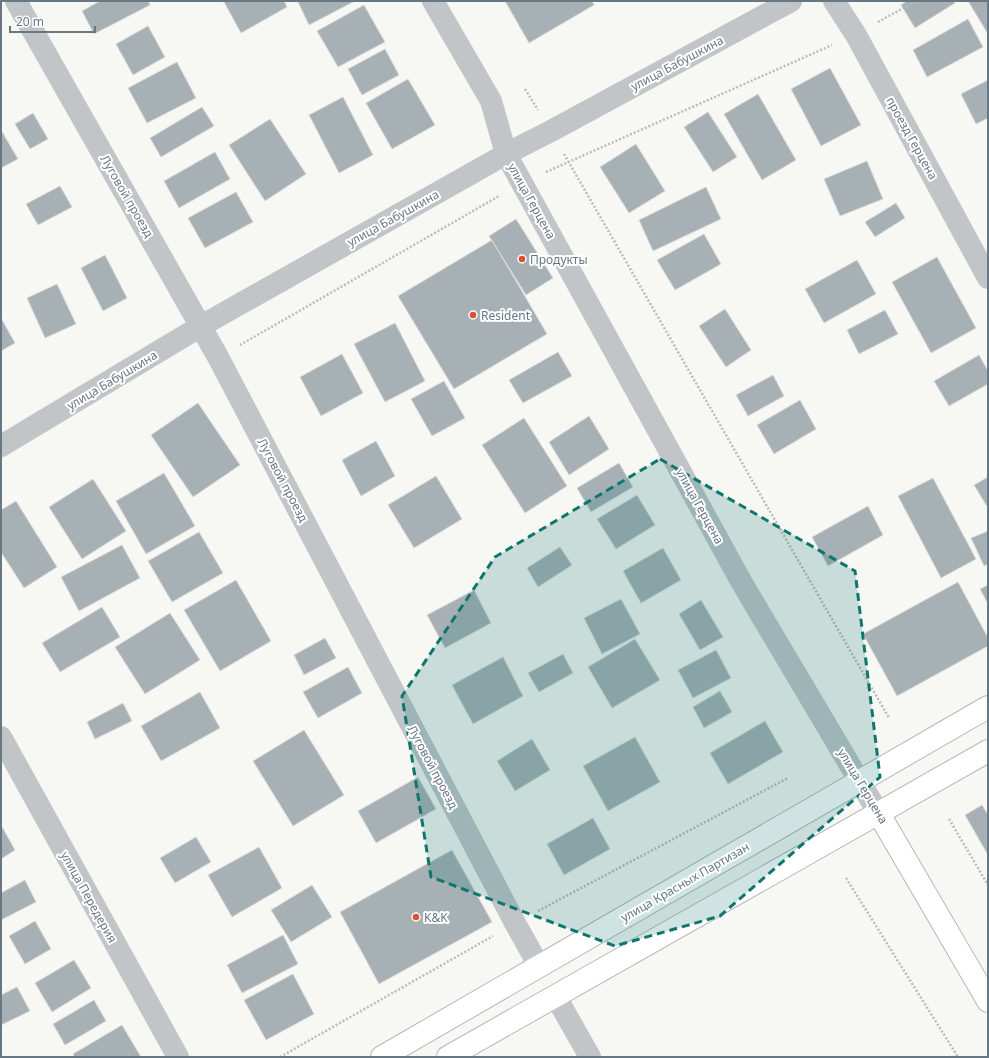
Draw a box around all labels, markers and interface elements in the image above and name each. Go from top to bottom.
scale bar [10,8,95,34]
text: 20 m [16,13,44,30]
street label: улица Бабушкина [628,31,726,95]
street label: проезд Герцена [882,94,942,182]
street label: Луговой проезд [96,152,158,241]
street label: улица Герцена [504,160,560,242]
street label: улица Бабушкина [344,186,442,250]
place label: Продукты [530,251,588,268]
marker: Продукты [517,254,527,264]
place label: Resident [481,307,531,324]
marker: Resident [468,310,478,320]
street label: улица Бабушкина [64,346,160,414]
street label: Луговой проезд [254,435,313,526]
street label: улица Герцена [672,465,728,547]
street label: Луговой проезд [404,722,463,813]
street label: улица Герцена [834,745,892,827]
street label: улица Красных Партизан [618,838,752,926]
street label: улица Передерия [57,848,121,946]
place label: K&K [424,909,448,926]
marker: K&K [411,912,421,922]

